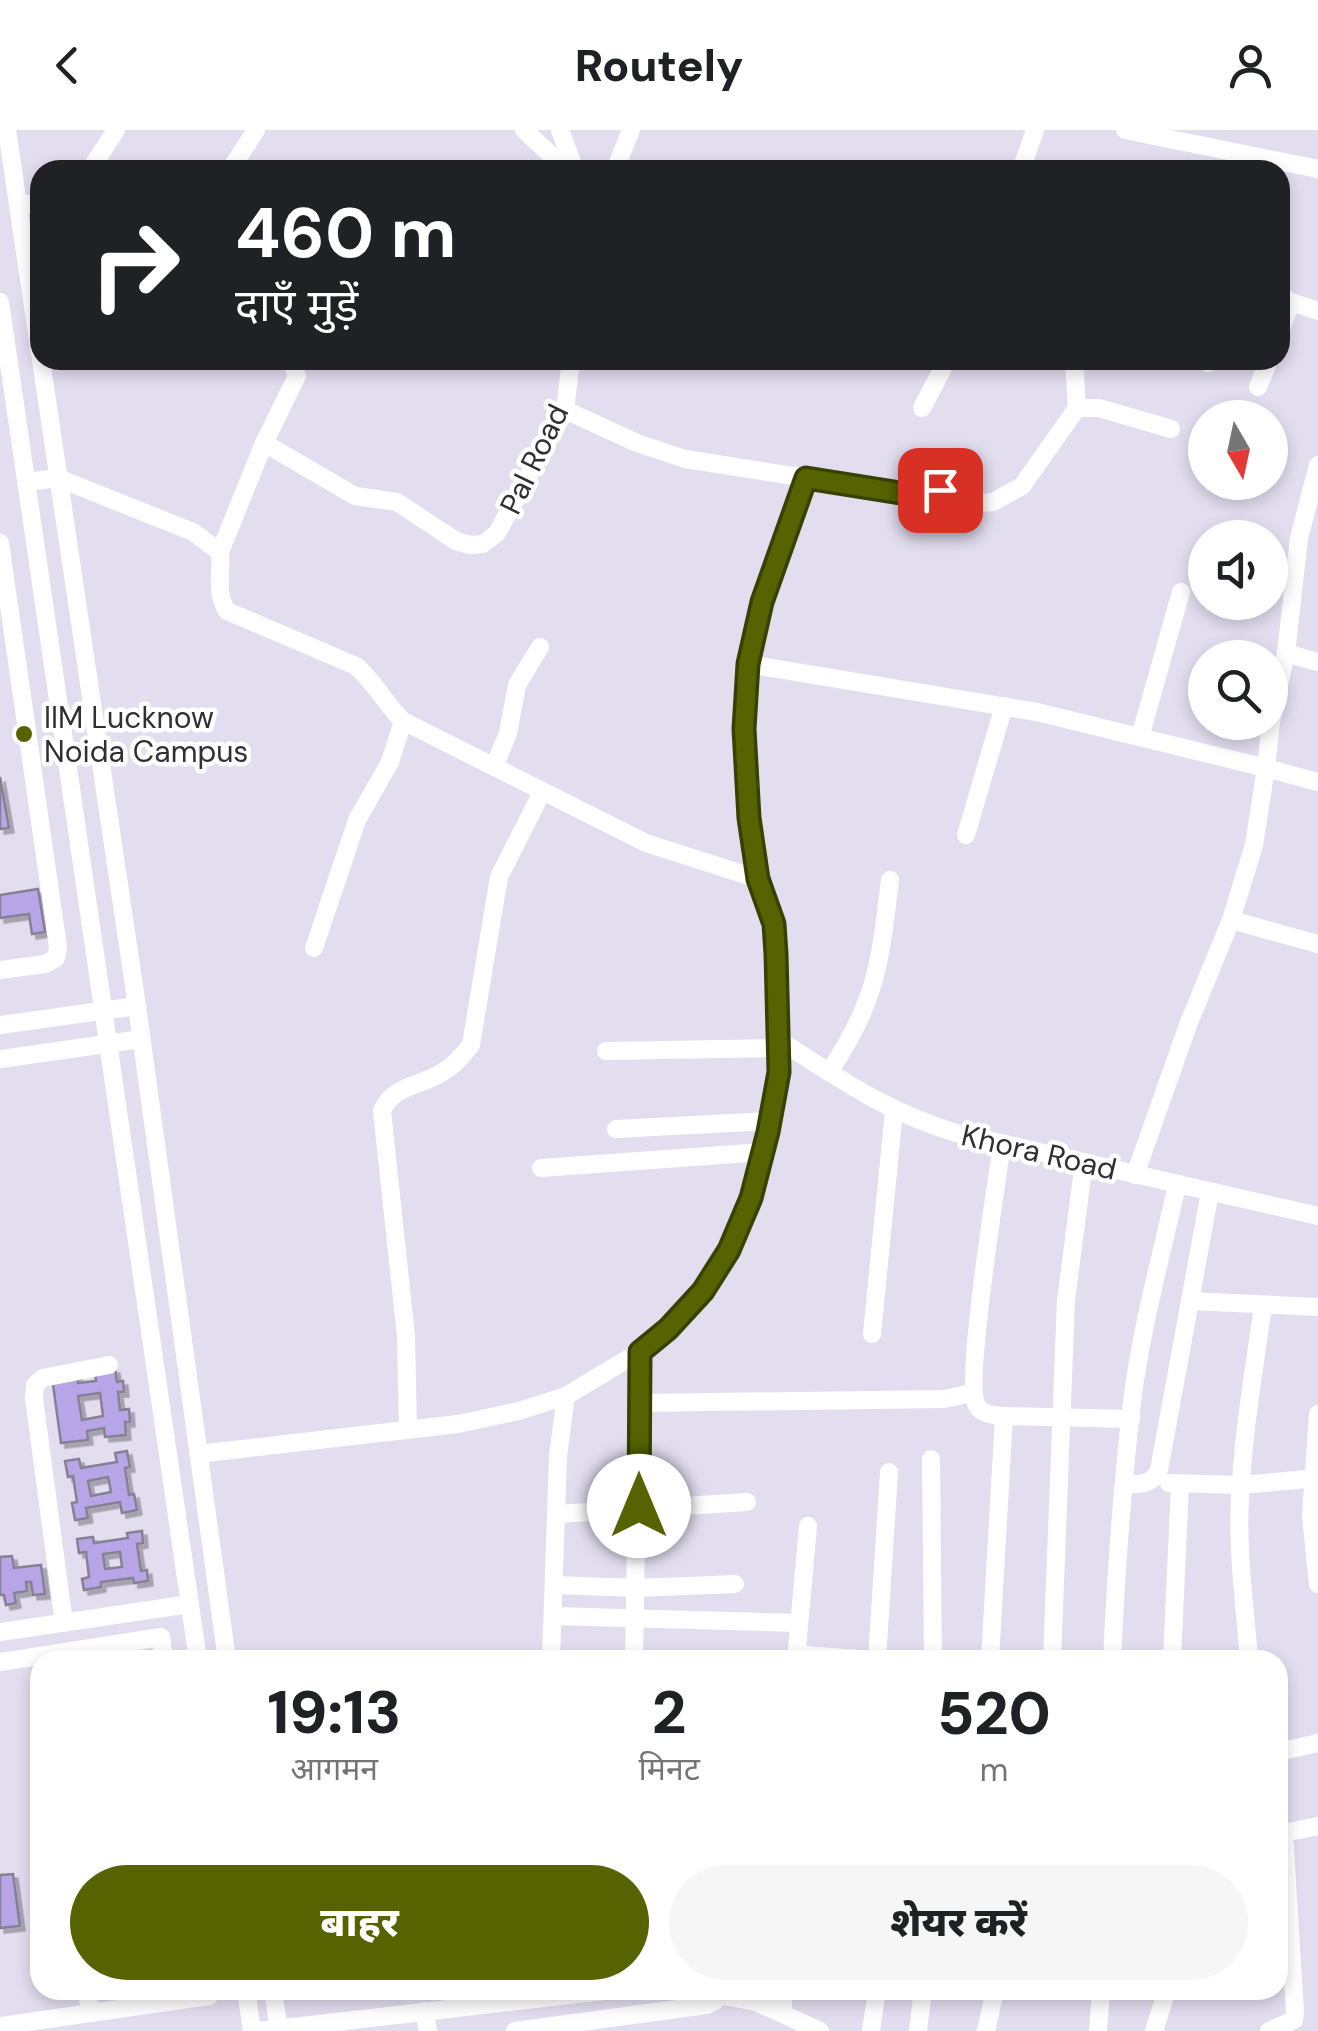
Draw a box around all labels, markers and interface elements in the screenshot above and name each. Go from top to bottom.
text: Routely [575,36,743,95]
icon: back [40,38,95,93]
icon: person [1223,38,1278,93]
text: 460 m [235,188,456,279]
icon: right [70,200,200,330]
text: दाएँ मुड़ें [235,276,358,335]
street label: Pal Road [491,398,577,520]
north arrow [1188,400,1288,500]
map controls [1188,400,1288,740]
pin [898,448,983,533]
icon: arrive [913,463,968,518]
button: sound [1188,520,1288,620]
button: search [1188,640,1288,740]
place label: IIM Lucknow Noida Campus [44,698,248,771]
marker: IIM Lucknow Noida Campus [13,723,35,745]
street label: Khora Road [958,1115,1120,1189]
position arrow [587,1454,691,1558]
text: 19:13 [267,1673,401,1752]
text: 2 [652,1673,687,1752]
text: 520 [937,1674,1051,1753]
text: आगमन [290,1748,378,1790]
text: मिनट [639,1748,700,1790]
text: m [980,1749,1008,1791]
button: बाहर [70,1865,649,1980]
button: शेयर करें [669,1865,1248,1980]

